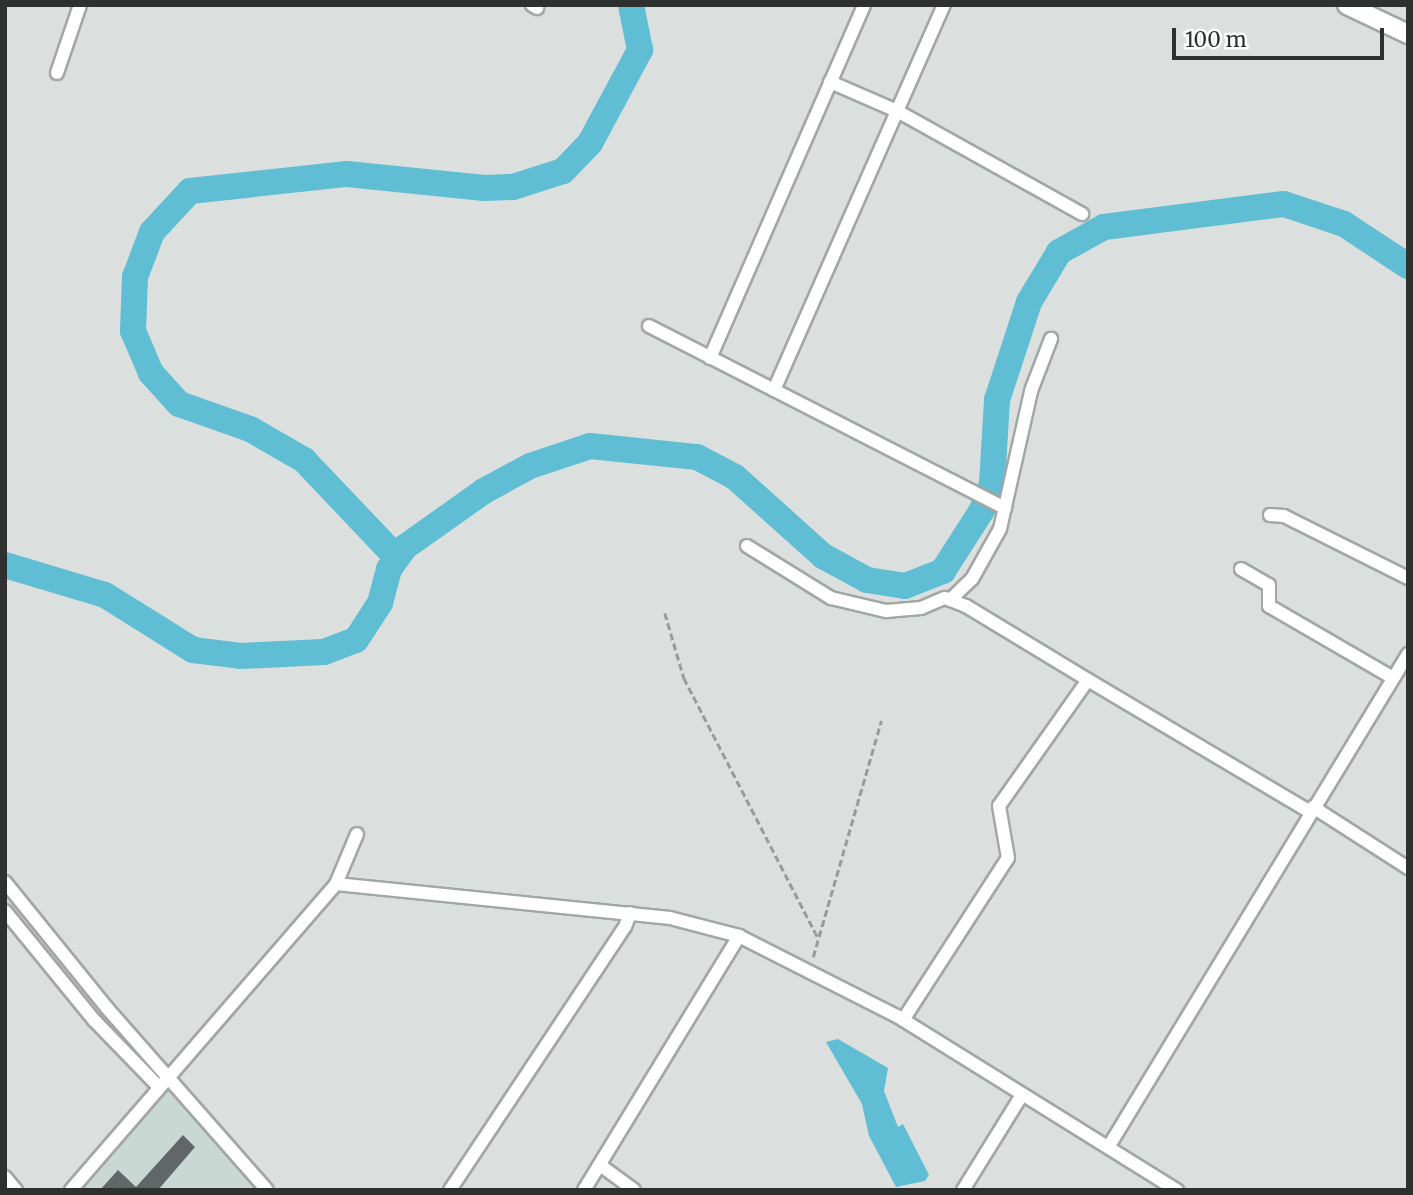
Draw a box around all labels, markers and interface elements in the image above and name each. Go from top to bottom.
scale bar [1175,14,1387,58]
text: 100 m [1185,26,1247,53]

